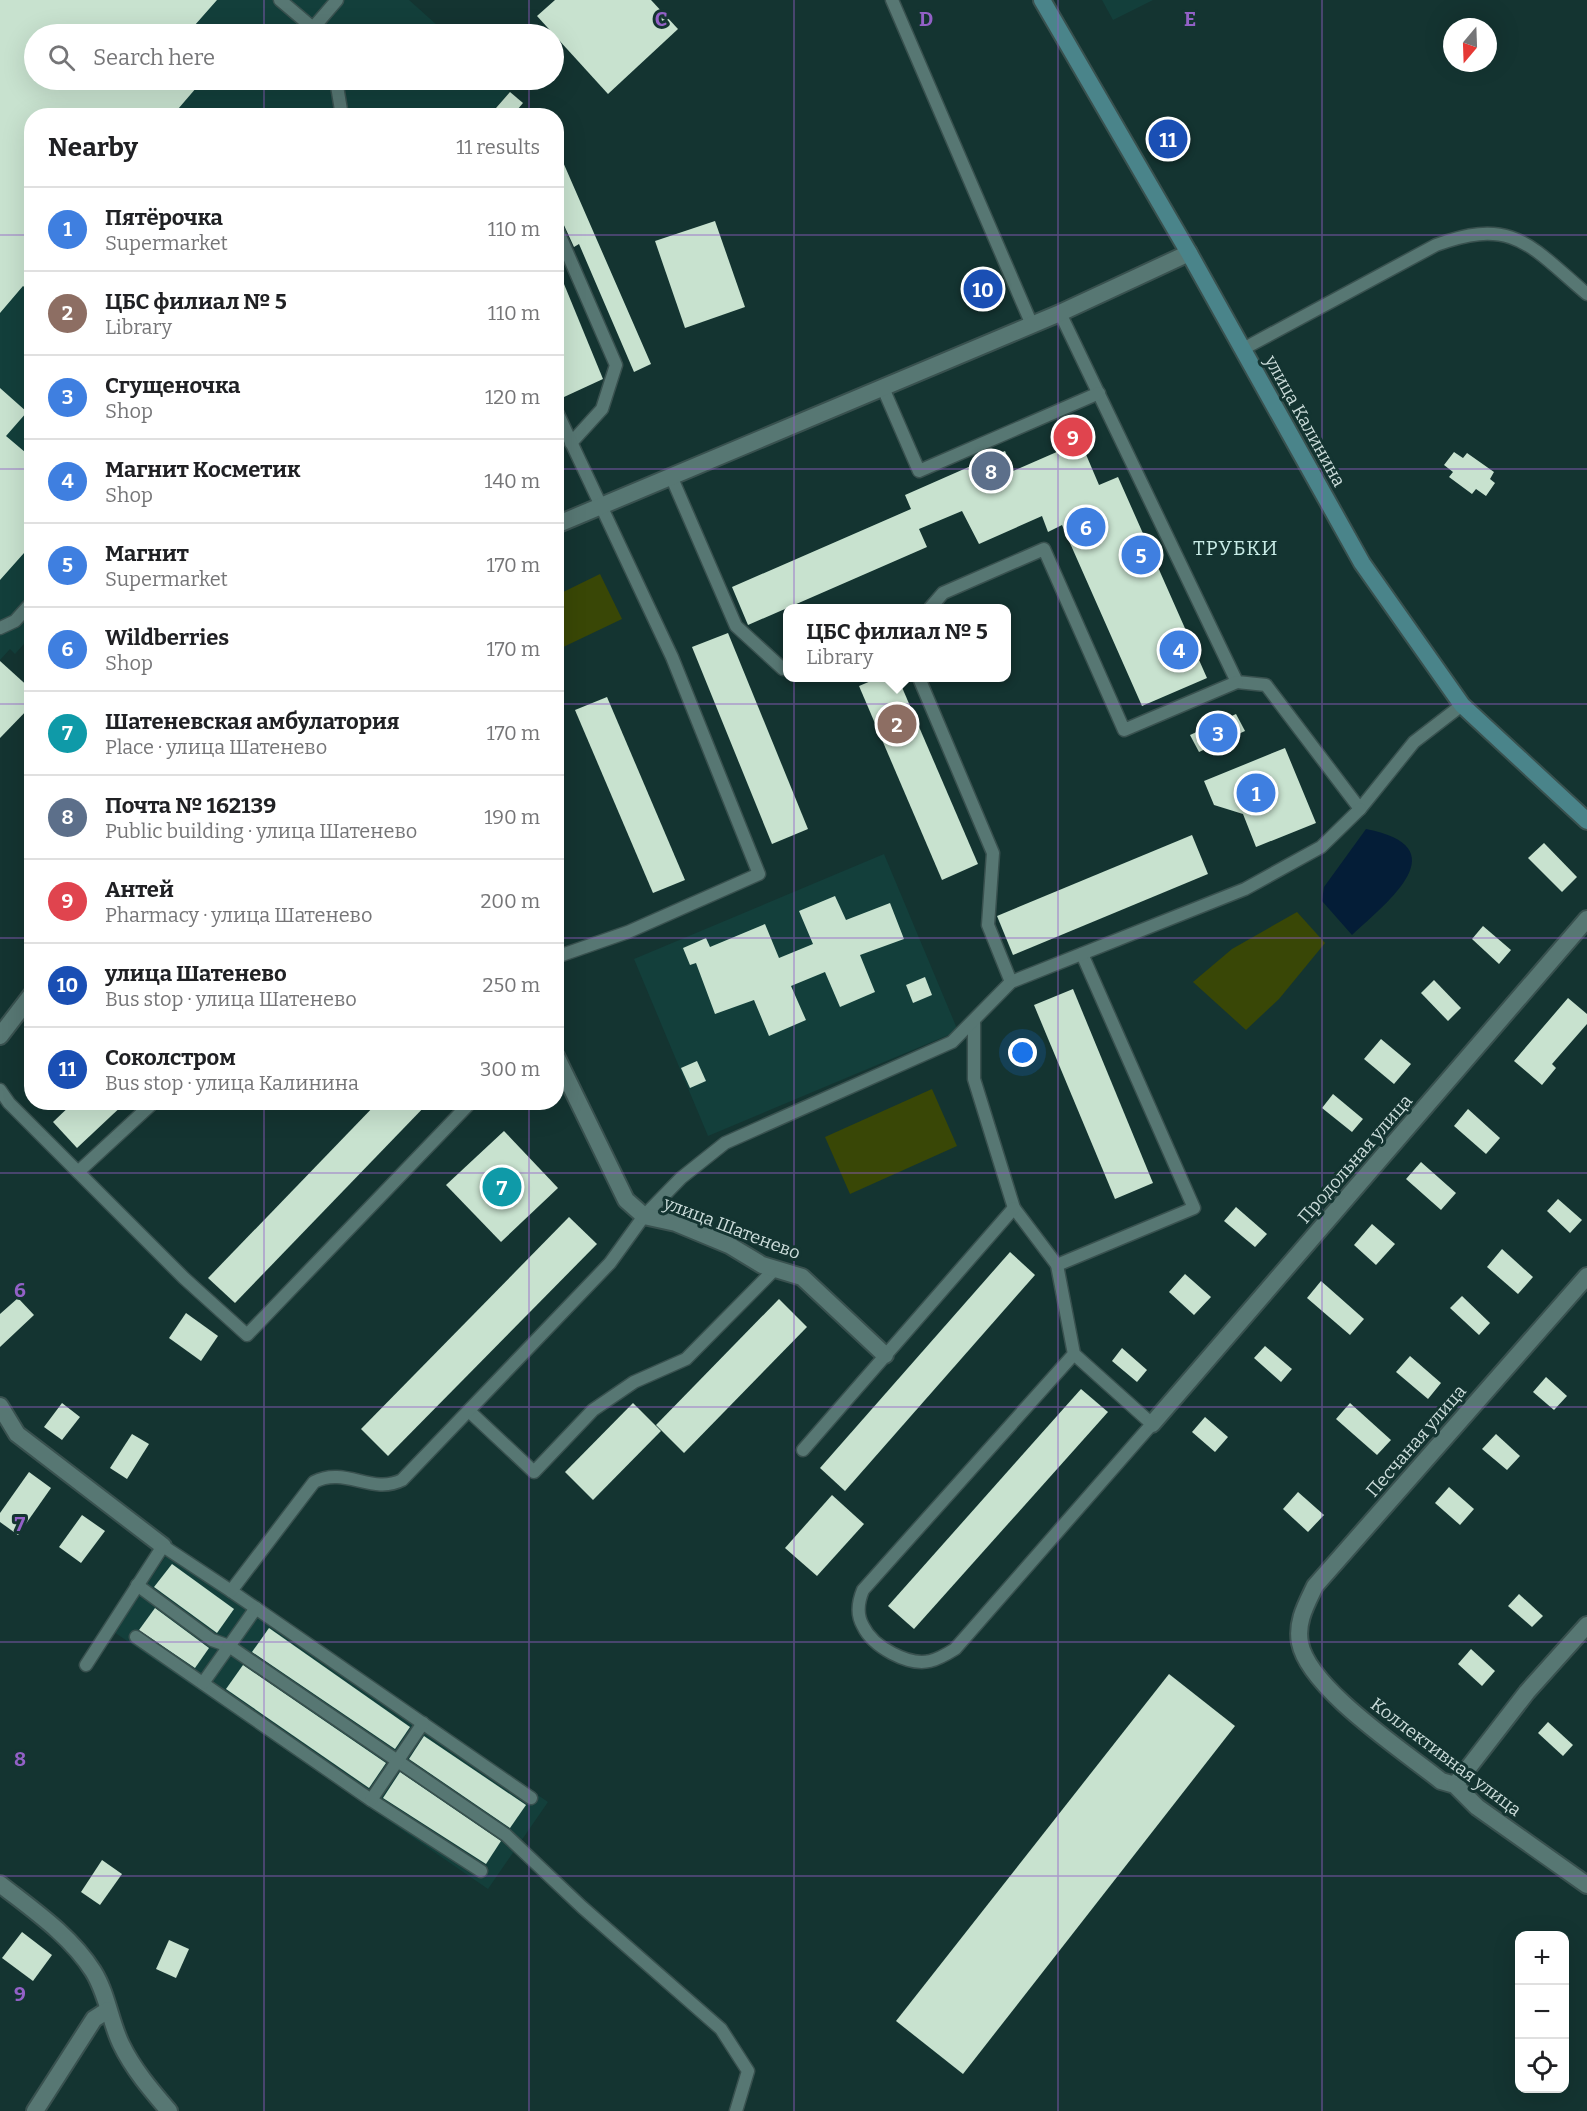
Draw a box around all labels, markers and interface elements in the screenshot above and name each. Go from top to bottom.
text: C [655,7,667,31]
text: D [919,7,933,31]
text: E [1184,7,1196,31]
north arrow [1443,18,1497,72]
search box [24,24,564,90]
icon: search [45,41,78,74]
text: Search here [93,44,215,71]
pin: 11 [1148,116,1188,162]
text: Nearby [48,132,138,163]
text: 11 results [456,135,540,159]
text: Пятёрочка [105,204,223,231]
text: 1 [63,217,72,241]
text: 110 m [488,217,540,241]
text: Supermarket [105,231,228,255]
pin: 10 [964,266,1002,312]
text: ЦБС филиал № 5 [105,288,287,315]
text: 2 [62,301,73,325]
text: 110 m [488,301,540,325]
text: Library [105,315,172,339]
street label: улица Калинина [1259,351,1350,491]
text: Сгущеночка [105,372,240,399]
text: 3 [62,385,73,409]
text: 120 m [485,385,540,409]
text: Shop [105,399,153,423]
pin: 9 [1054,414,1092,460]
pin: 8 [972,448,1010,494]
text: Магнит Косметик [105,456,300,483]
text: 4 [61,469,74,493]
text: 140 m [484,469,540,493]
text: Shop [105,483,153,507]
pin: 6 [1066,504,1106,550]
pin: 5 [1122,532,1160,578]
district label: ТРУБКИ [1193,536,1279,560]
text: Магнит [105,540,189,567]
text: 5 [62,553,73,577]
text: 170 m [487,553,540,577]
text: Supermarket [105,567,228,591]
popup [783,604,1011,682]
text: ЦБС филиал № 5 [806,618,988,645]
text: Wildberries [105,624,229,651]
pin: 4 [1160,628,1198,672]
text: 6 [62,637,73,661]
text: 170 m [487,637,540,661]
text: Library [806,645,873,669]
text: Shop [105,651,153,675]
pin: 2 [878,702,916,746]
text: Шатеневская амбулатория [105,708,400,735]
pin: 3 [1198,710,1238,756]
text: 7 [62,721,73,745]
text: 170 m [487,721,540,745]
text: Place · улица Шатенево [105,735,327,759]
pin: 1 [1236,770,1276,816]
text: Почта № 162139 [105,792,276,819]
text: 8 [61,805,74,829]
text: 190 m [484,805,540,829]
text: Public building · улица Шатенево [105,819,417,843]
text: Антей [105,876,174,903]
text: 9 [62,889,73,913]
text: 200 m [480,889,540,913]
text: Pharmacy · улица Шатенево [105,903,372,927]
text: улица Шатенево [105,960,287,987]
text: 10 [57,973,78,997]
text: 250 m [483,973,540,997]
text: Bus stop · улица Шатенево [105,987,357,1011]
your location [1008,1038,1037,1067]
text: Соколстром [105,1044,236,1071]
text: 11 [59,1057,76,1081]
text: 300 m [480,1057,540,1081]
text: Bus stop · улица Калинина [105,1071,359,1095]
street label: Продольная улица [1293,1090,1417,1228]
pin: 7 [482,1164,522,1210]
street label: улица Шатенево [659,1191,804,1264]
text: 6 [14,1278,26,1302]
street label: Песчаная улица [1361,1380,1471,1502]
text: 7 [15,1512,26,1536]
street label: Коллективная улица [1366,1693,1526,1821]
text: 8 [14,1747,26,1771]
map controls [1515,1931,1569,2093]
button: + [1515,1931,1569,1985]
text: 9 [14,1982,26,2006]
button: − [1515,1985,1569,2039]
button: locate [1515,2039,1569,2093]

